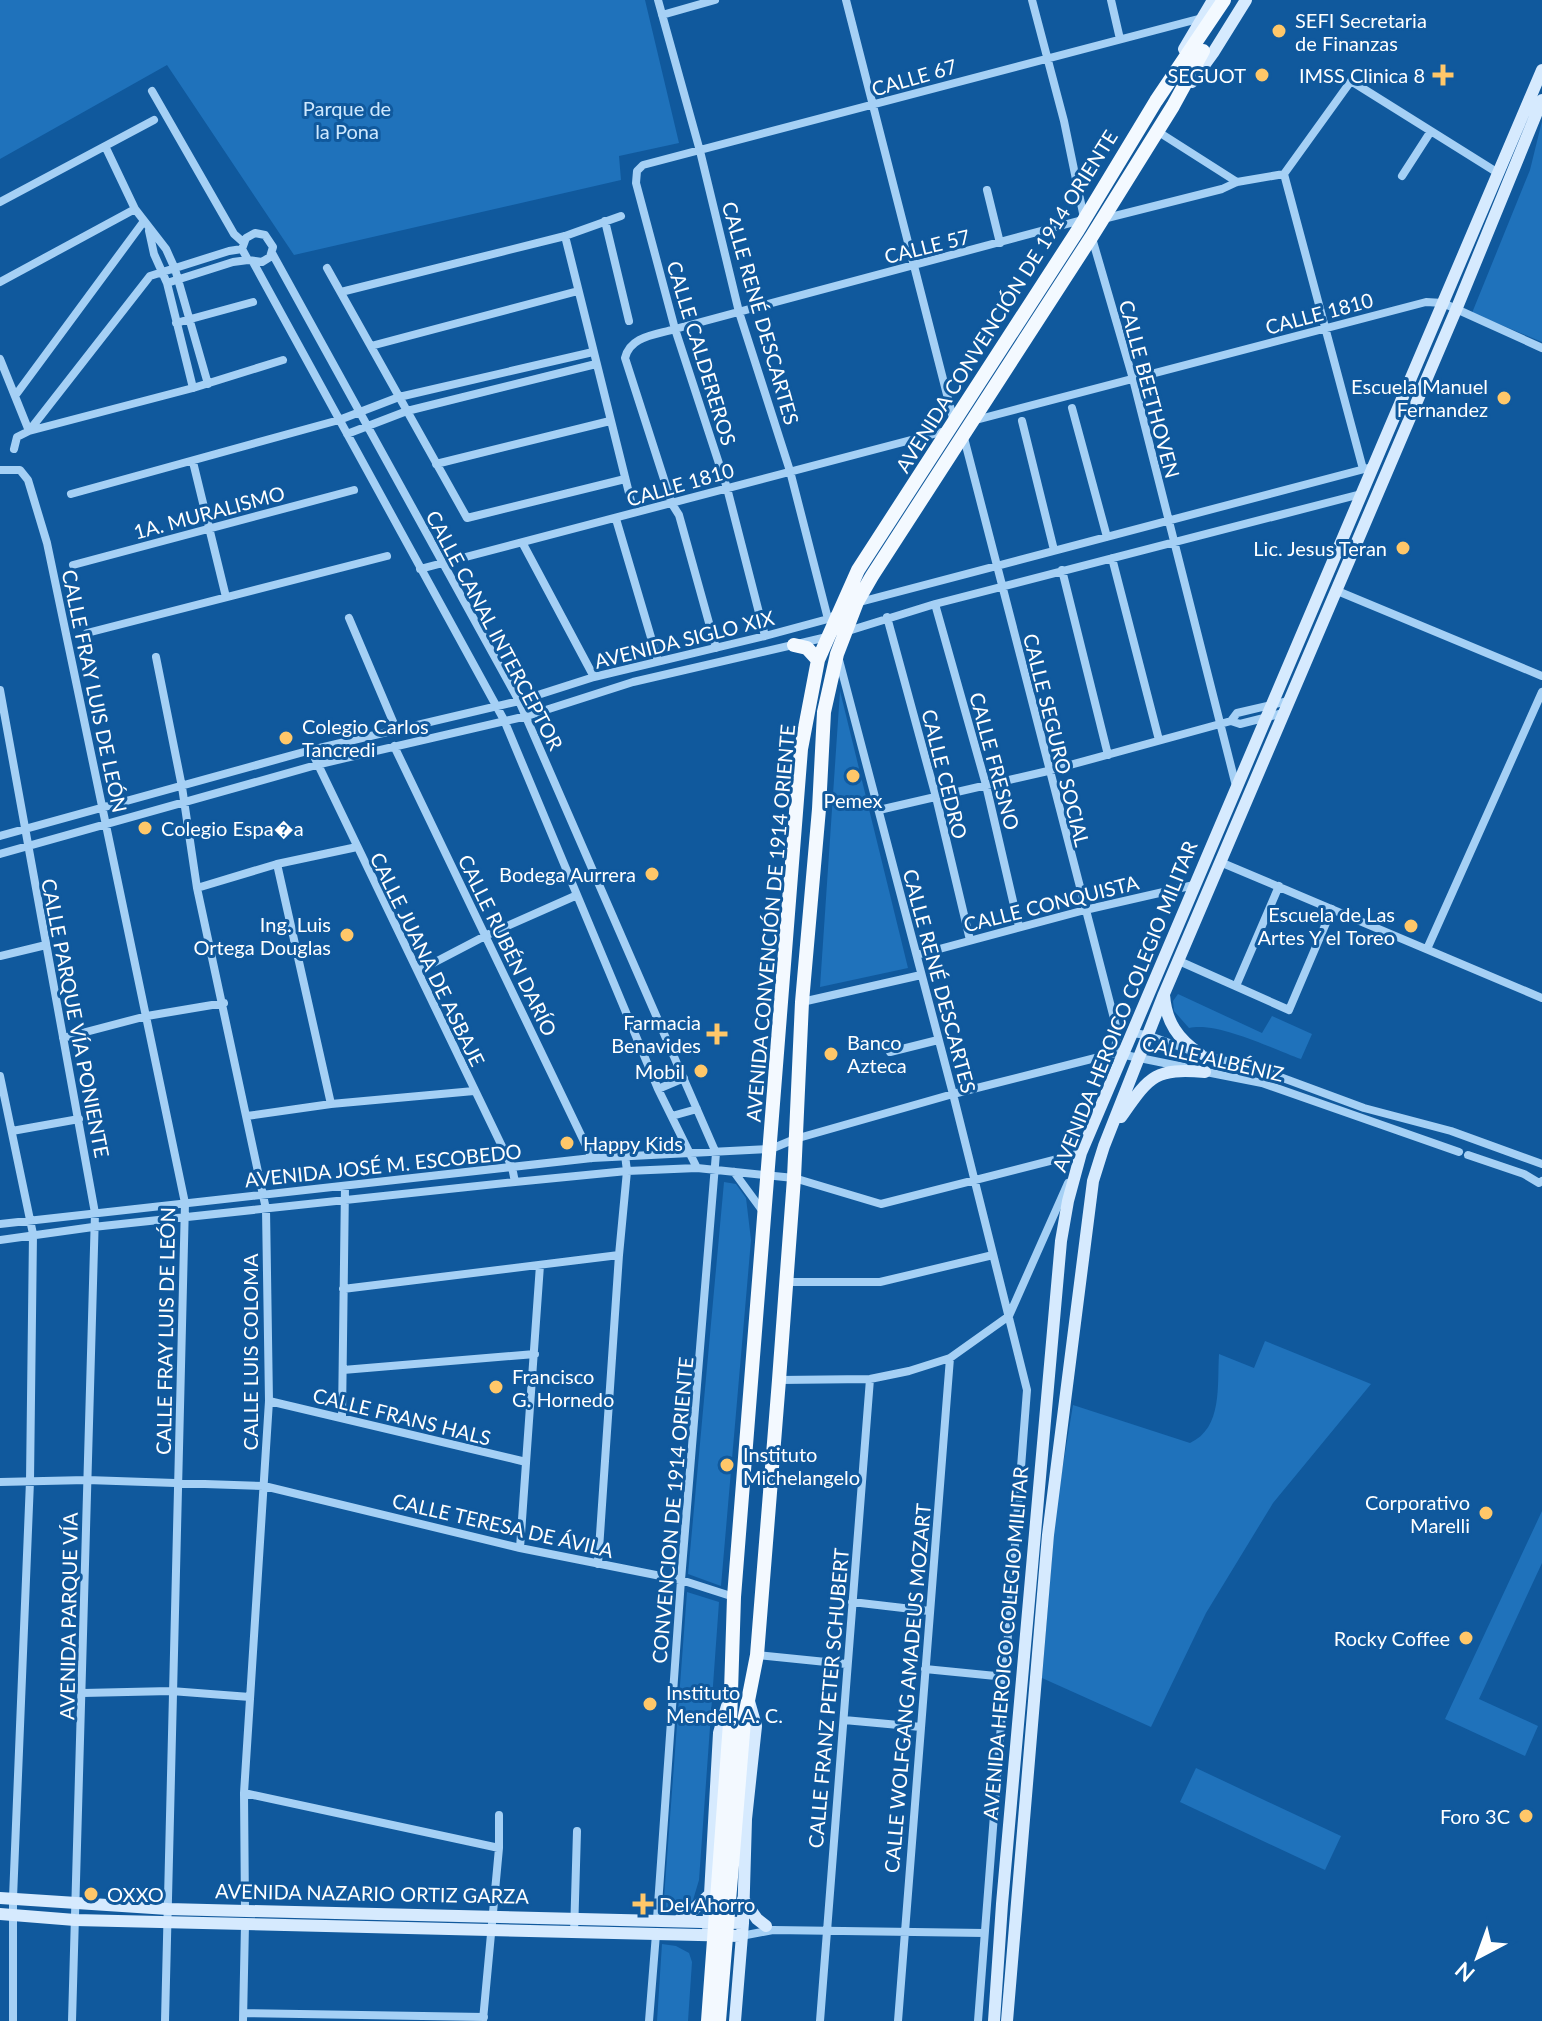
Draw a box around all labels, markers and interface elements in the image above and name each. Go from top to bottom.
place label: SEFI Secretaria de Finanzas [1295,8,1427,55]
marker: SEFI Secretaria de Finanzas [1270,22,1288,40]
street label: CALLE 67 [869,53,959,101]
place label: SEGUOT [1167,63,1246,87]
place label: IMSS Clinica 8 [1299,63,1425,87]
marker: IMSS Clinica 8 [1432,64,1454,86]
marker: SEGUOT [1253,66,1271,84]
park label: Parque de la Pona [303,96,391,143]
street label: AVENIDA CONVENCIÓN DE 1914 ORIENTE [890,125,1122,477]
street label: CALLE RENÉ DESCARTES [718,199,804,427]
street label: CALLE 57 [882,224,972,268]
street label: CALLE CALDEREROS [663,258,741,448]
street label: CALLE 1810 [1263,287,1375,339]
street label: CALLE BEETHOVEN [1115,297,1185,481]
place label: Escuela Manuel Fernandez [1351,374,1488,421]
marker: Escuela Manuel Fernandez [1495,389,1513,407]
street label: CALLE 1810 [624,457,736,511]
street label: 1A. MURALISMO [131,480,287,544]
street label: CALLE CANAL INTERCEPTOR [422,506,569,754]
place label: Lic. Jesus Teran [1253,536,1387,560]
marker: Lic. Jesus Teran [1394,539,1412,557]
street label: CALLE FRAY LUIS DE LEÓN [58,567,132,815]
street label: AVENIDA SIGLO XIX [592,605,776,673]
street label: CALLE SEGURO SOCIAL [1019,631,1095,849]
street label: CALLE FRESNO [965,689,1025,833]
street label: CALLE CEDRO [917,707,973,841]
place label: Colegio Carlos Tancredi [302,714,429,761]
street label: AVENIDA CONVENCIÓN DE 1914 ORIENTE [741,723,799,1123]
marker: Colegio Carlos Tancredi [277,729,295,747]
marker: Pemex [844,767,862,785]
place label: Pemex [824,788,882,812]
place label: Colegio Espa�a [161,816,304,840]
marker: Colegio Espa�a [136,819,154,837]
street label: AVENIDA HEROICO COLEGIO MILITAR [1046,837,1202,1175]
street label: CALLE JUANA DE ASBAJE [366,848,490,1070]
street label: CALLE RUBÉN DARÍO [454,850,562,1040]
place label: Bodega Aurrera [499,862,636,886]
marker: Bodega Aurrera [643,865,661,883]
street label: CALLE RENÉ DESCARTES [899,866,981,1096]
street label: CALLE CONQUISTA [961,870,1141,936]
street label: CALLE PARQUE VÍA PONIENTE [37,876,115,1160]
place label: Escuela de Las Artes Y el Toreo [1257,902,1395,949]
place label: Ing. Luis Ortega Douglas [193,912,331,959]
marker: Escuela de Las Artes Y el Toreo [1402,917,1420,935]
marker: Ing. Luis Ortega Douglas [338,926,356,944]
place label: Farmacia Benavides [611,1010,701,1057]
marker: Farmacia Benavides [708,1025,726,1043]
place label: Banco Azteca [847,1030,907,1077]
street label: CALLE ALBÉNIZ [1140,1030,1286,1086]
marker: Banco Azteca [822,1045,840,1063]
place label: Mobil [635,1059,685,1083]
marker: Mobil [692,1062,710,1080]
place label: Happy Kids [583,1131,683,1155]
marker: Happy Kids [558,1134,576,1152]
street label: AVENIDA JOSÉ M. ESCOBEDO [243,1139,523,1191]
street label: CALLE FRAY LUIS DE LEÓN [151,1207,179,1455]
street label: CALLE LUIS COLOMA [238,1253,262,1450]
street label: CONVENCION DE 1914 ORIENTE [647,1356,697,1664]
place label: Francisco G. Hornedo [512,1364,614,1411]
marker: Francisco G. Hornedo [487,1378,505,1396]
street label: CALLE FRANS HALS [310,1382,494,1450]
place label: Instituto Michelangelo [743,1442,860,1489]
marker: Instituto Michelangelo [718,1456,736,1474]
street label: AVENIDA HEROICO COLEGIO MILITAR [978,1465,1032,1821]
street label: CALLE TERESA DE ÁVILA [390,1488,616,1562]
place label: Corporativo Marelli [1365,1490,1470,1537]
street label: CALLE WOLFGANG AMADEUS MOZART [879,1502,935,1874]
marker: Corporativo Marelli [1477,1504,1495,1522]
street label: AVENIDA PARQUE VÍA [54,1512,82,1720]
street label: CALLE FRANZ PETER SCHUBERT [803,1547,853,1849]
place label: Rocky Coffee [1334,1626,1450,1650]
marker: Rocky Coffee [1457,1629,1475,1647]
place label: Instituto Mendel, A. C. [666,1680,783,1727]
marker: Instituto Mendel, A. C. [641,1695,659,1713]
place label: Foro 3C [1440,1804,1510,1828]
marker: Foro 3C [1517,1807,1535,1825]
street label: AVENIDA NAZARIO ORTIZ GARZA [215,1878,529,1908]
place label: OXXO [107,1882,164,1906]
marker: OXXO [82,1885,100,1903]
place label: Del Ahorro [659,1892,755,1916]
marker: Del Ahorro [634,1895,652,1913]
north arrow [1438,1917,1518,1997]
text: N [1449,1957,1480,1988]

